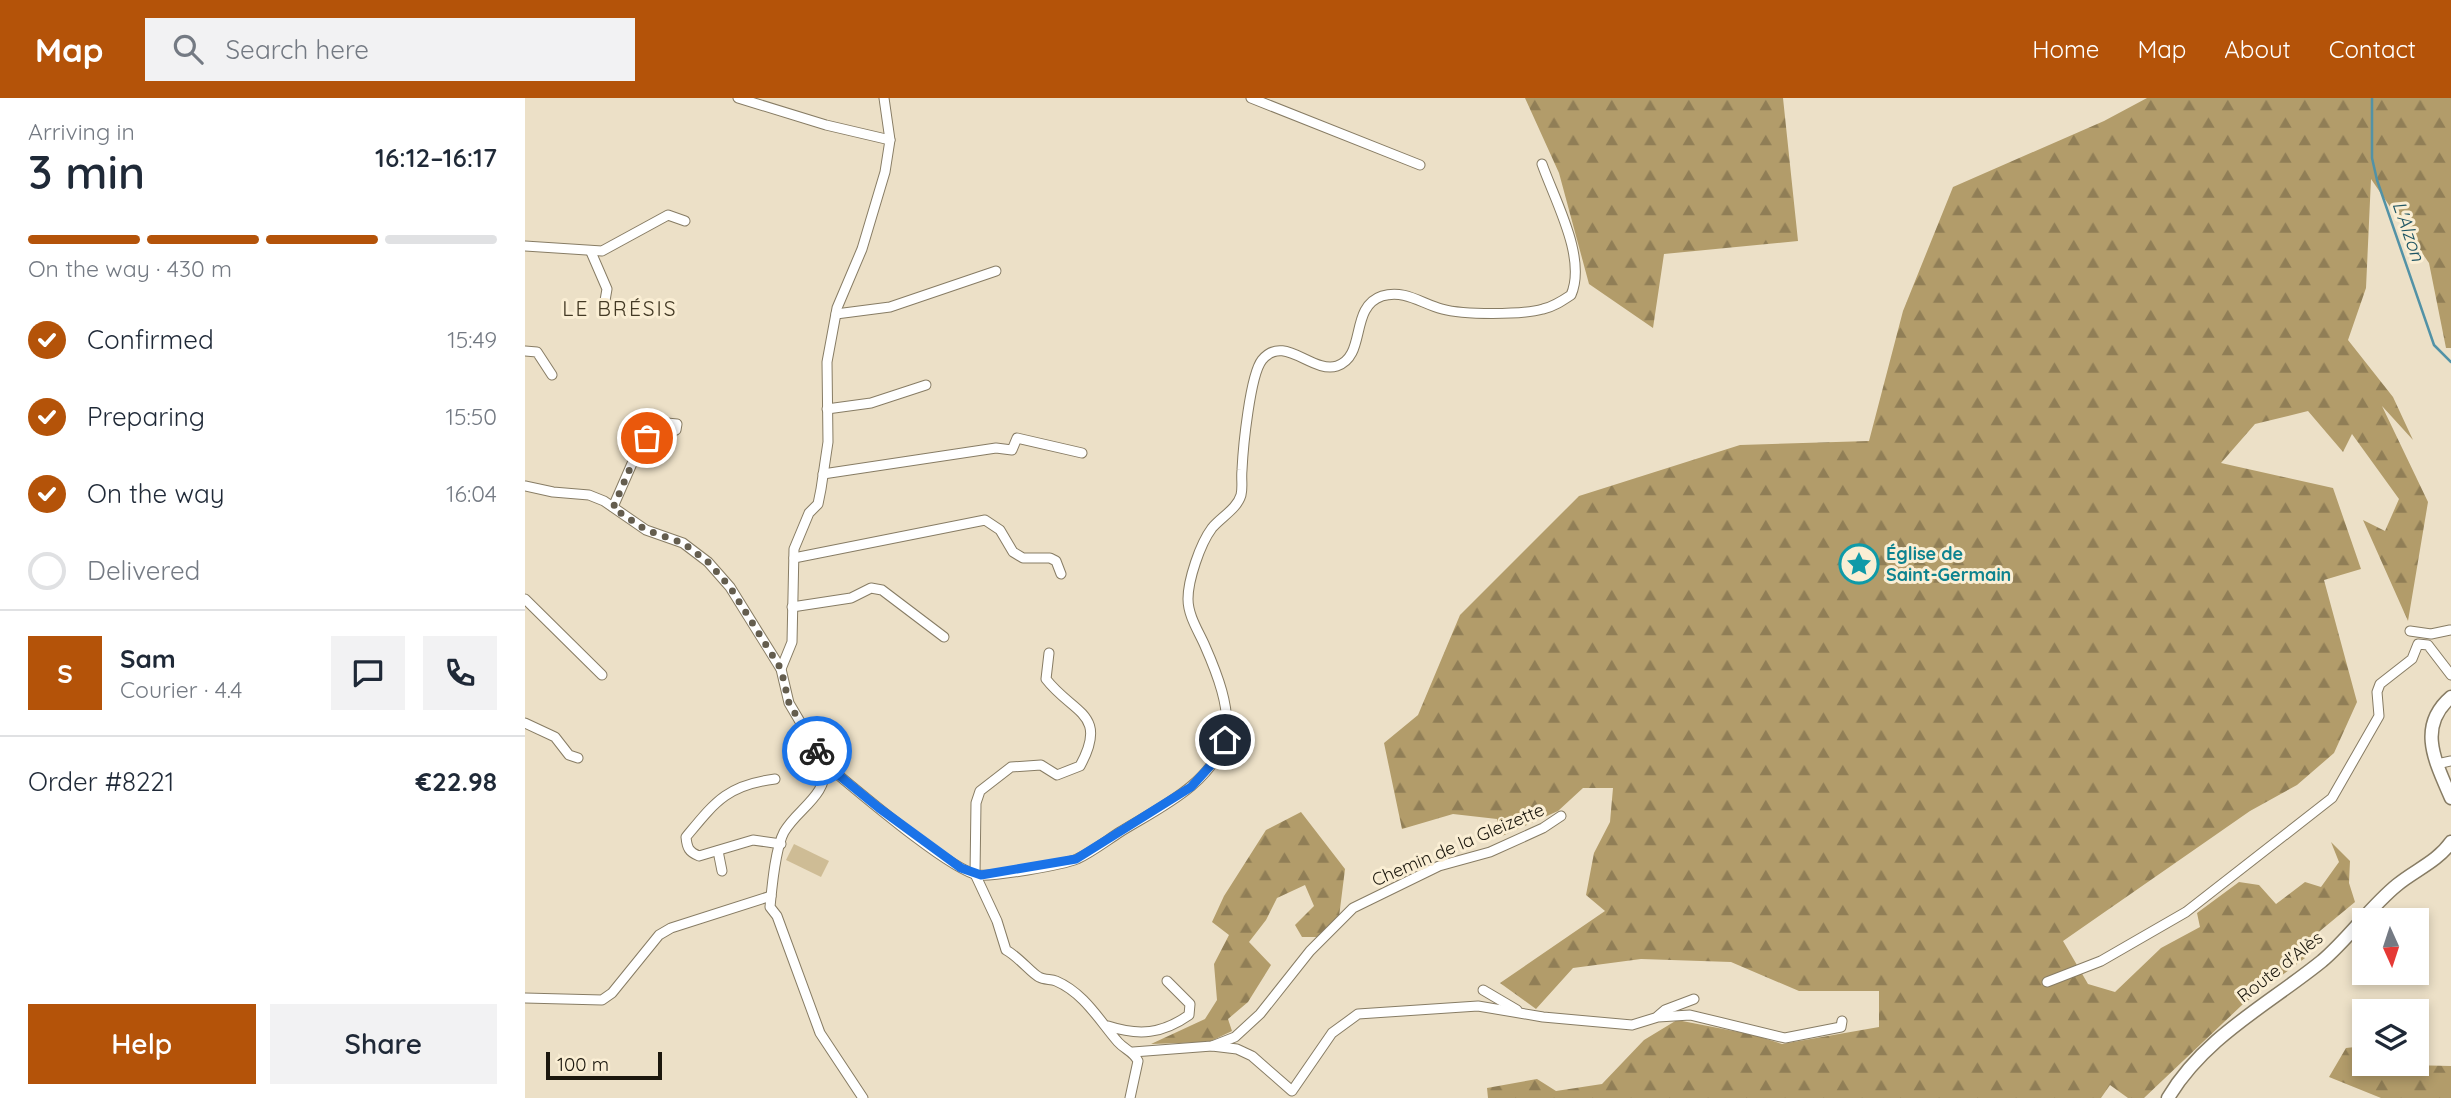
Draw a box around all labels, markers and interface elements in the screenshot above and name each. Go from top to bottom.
search box [145,18,635,81]
text: Map [35,29,103,70]
icon: search [169,30,207,68]
text: Search here [225,33,369,66]
text: Home [2032,34,2099,64]
text: Map [2137,34,2186,64]
text: About [2224,34,2291,64]
text: Contact [2329,34,2416,64]
text: Arriving in [28,117,135,146]
text: 16:12–16:17 [375,141,497,174]
text: 3 min [28,143,145,201]
water label: L'Alzon [2388,198,2431,265]
text: On the way · 430 m [28,254,232,283]
district label: LE BRÉSIS [562,295,678,321]
icon: check [28,321,66,359]
text: Confirmed [87,323,214,356]
text: 15:49 [447,325,497,354]
icon: check [28,398,66,436]
text: Preparing [87,400,205,433]
text: 15:50 [445,402,497,431]
pin [617,408,677,468]
icon: bag [628,419,666,457]
icon: check [28,475,66,513]
text: On the way [87,477,225,510]
text: 16:04 [446,479,497,508]
place label: Église de Saint-Germain [1886,542,2011,586]
place icon: Église de Saint-Germain [1838,543,1880,585]
text: Delivered [87,554,200,587]
button: chat [331,636,405,710]
button: phone [423,636,497,710]
text: Sam [120,642,176,675]
text: S [57,657,73,690]
text: Courier · 4.4 [120,675,242,704]
pin [1195,710,1255,770]
courier [782,716,852,786]
icon: home [1206,721,1244,759]
icon: bike [798,732,836,770]
text: Order #8221 [28,765,174,798]
text: €22.98 [416,765,497,798]
street label: Chemin de la Gleizette [1368,798,1547,891]
north arrow [2352,908,2429,985]
map controls [2352,908,2429,1076]
street label: Route d'Alès [2232,926,2327,1007]
button: layers [2352,999,2429,1076]
button: Help [28,1004,256,1084]
button: Share [270,1004,497,1084]
scale bar [546,1049,661,1081]
text: 100 m [557,1052,609,1076]

